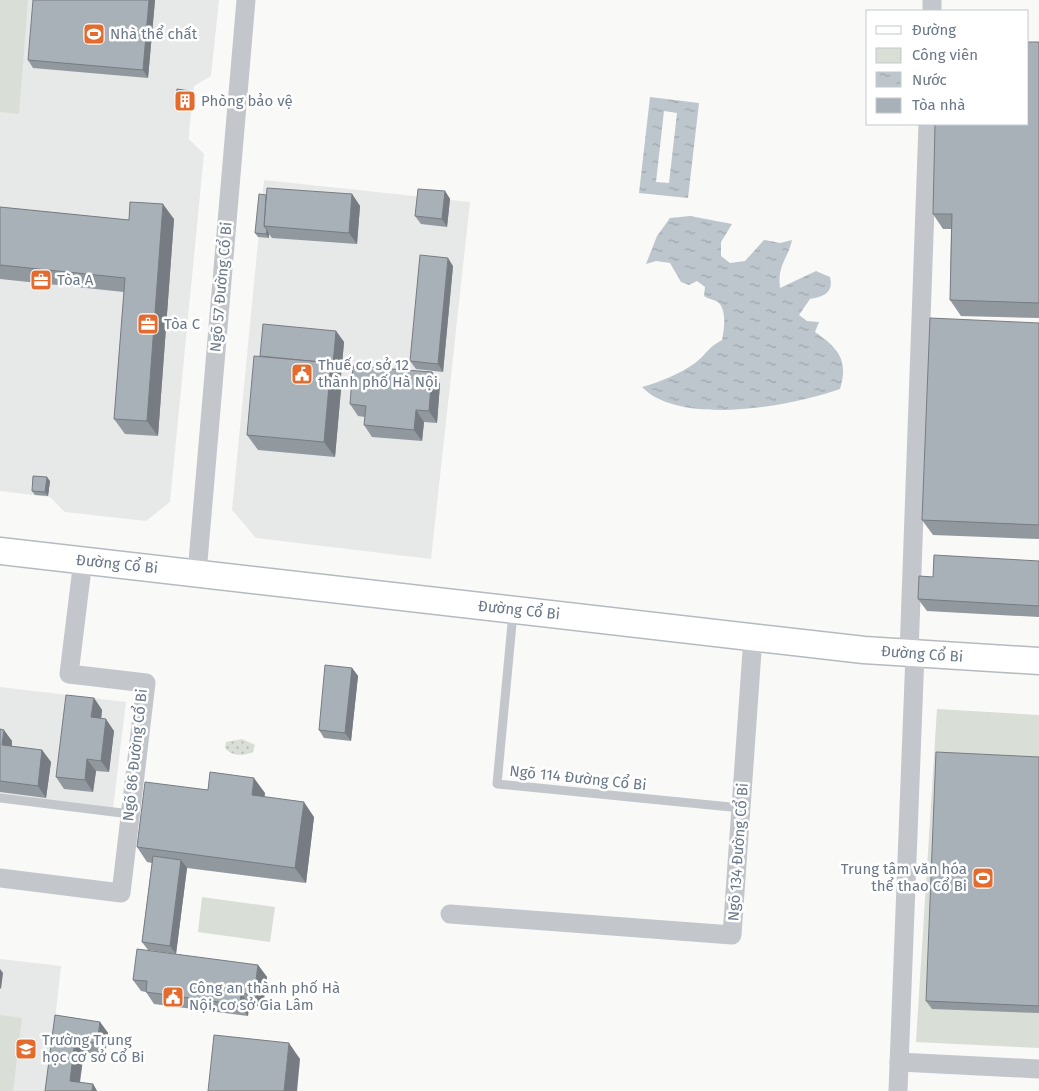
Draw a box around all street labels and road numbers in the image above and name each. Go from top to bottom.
street label: Ngõ 57 Đường Cổ Bi [206,221,236,353]
street label: Đường Cổ Bi [75,551,159,577]
street label: Đường Cổ Bi [477,597,561,623]
street label: Đường Cổ Bi [880,642,964,666]
street label: Ngõ 86 Đường Cổ Bi [119,688,151,822]
street label: Ngõ 114 Đường Cổ Bi [509,762,647,794]
street label: Ngõ 134 Đường Cổ Bi [724,782,752,922]

